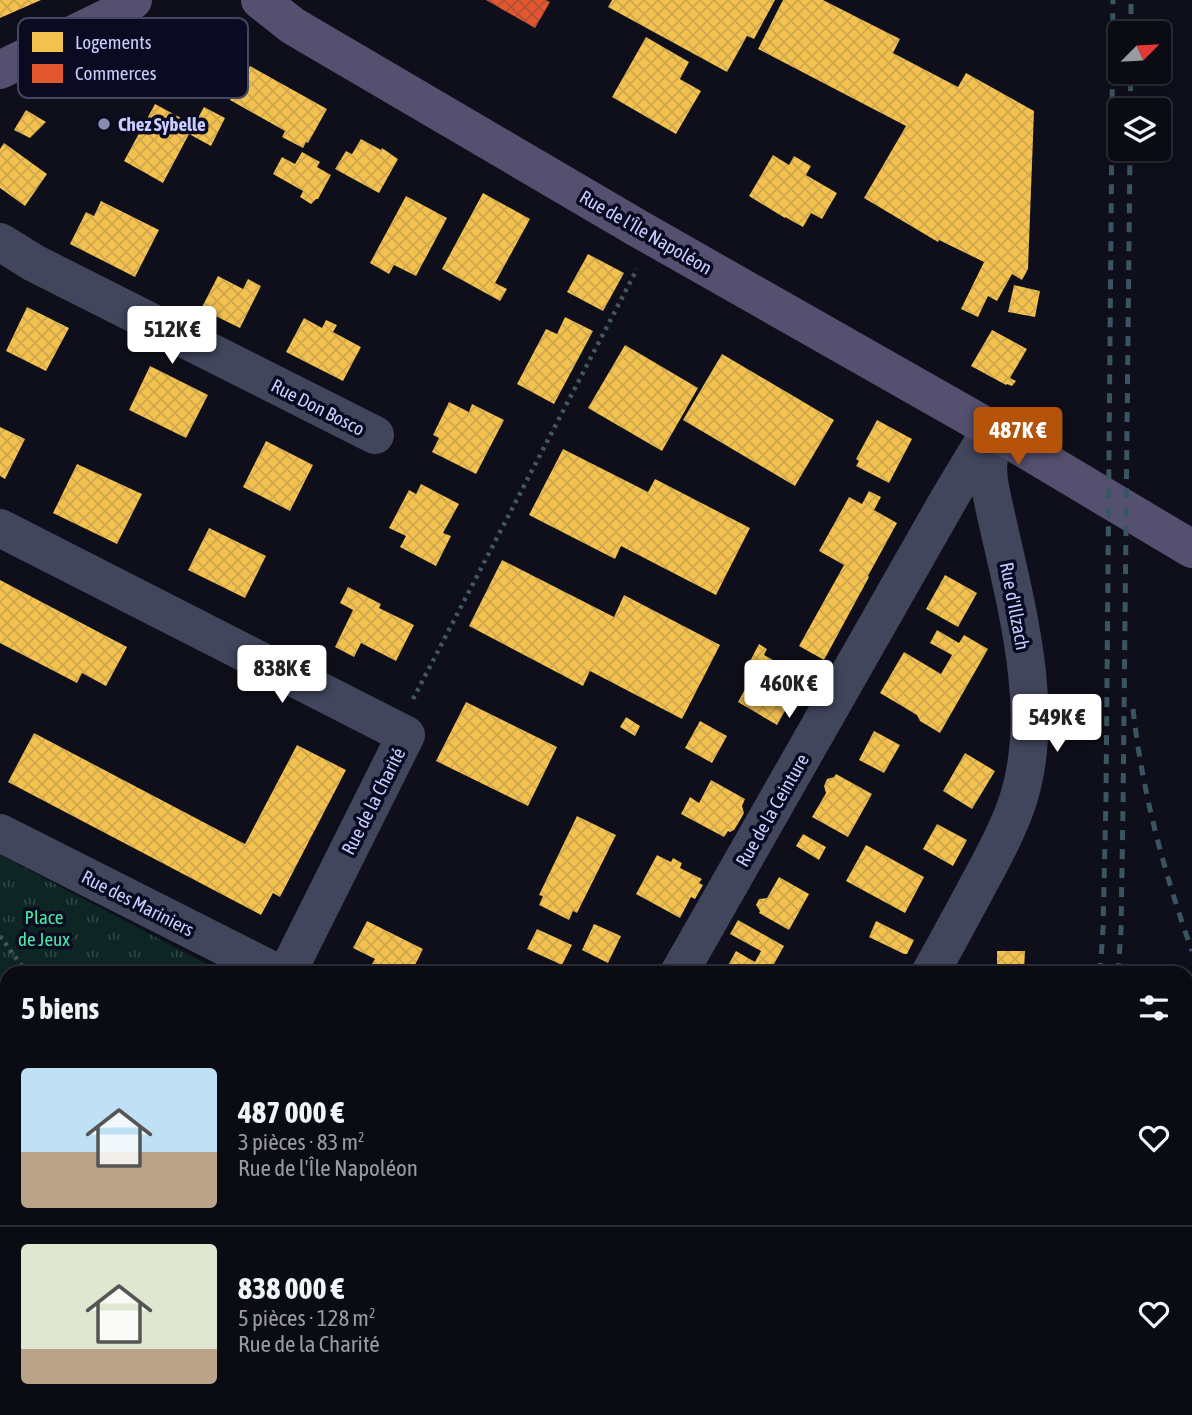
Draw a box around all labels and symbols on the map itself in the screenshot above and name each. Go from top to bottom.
legend [18,18,248,98]
north arrow [1108,21,1171,84]
text: Logements [75,31,152,53]
text: Commerces [75,62,157,84]
place label: Chez Sybelle [118,113,206,135]
marker: Chez Sybelle [96,116,112,132]
street label: Rue de l'Île Napoléon [576,185,716,279]
pin: 512K € [115,306,229,366]
street label: Rue Don Bosco [268,374,368,440]
pin: 487K € [961,407,1075,467]
street label: Rue d'Illzach [996,560,1034,652]
pin: 838K € [225,646,339,705]
pin: 460K € [732,660,846,720]
pin: 549K € [1000,694,1114,754]
street label: Rue de la Charité [337,744,409,858]
street label: Rue de la Ceinture [731,750,813,870]
street label: Rue des Mariniers [78,865,198,941]
park label: Place de Jeux [18,906,70,950]

